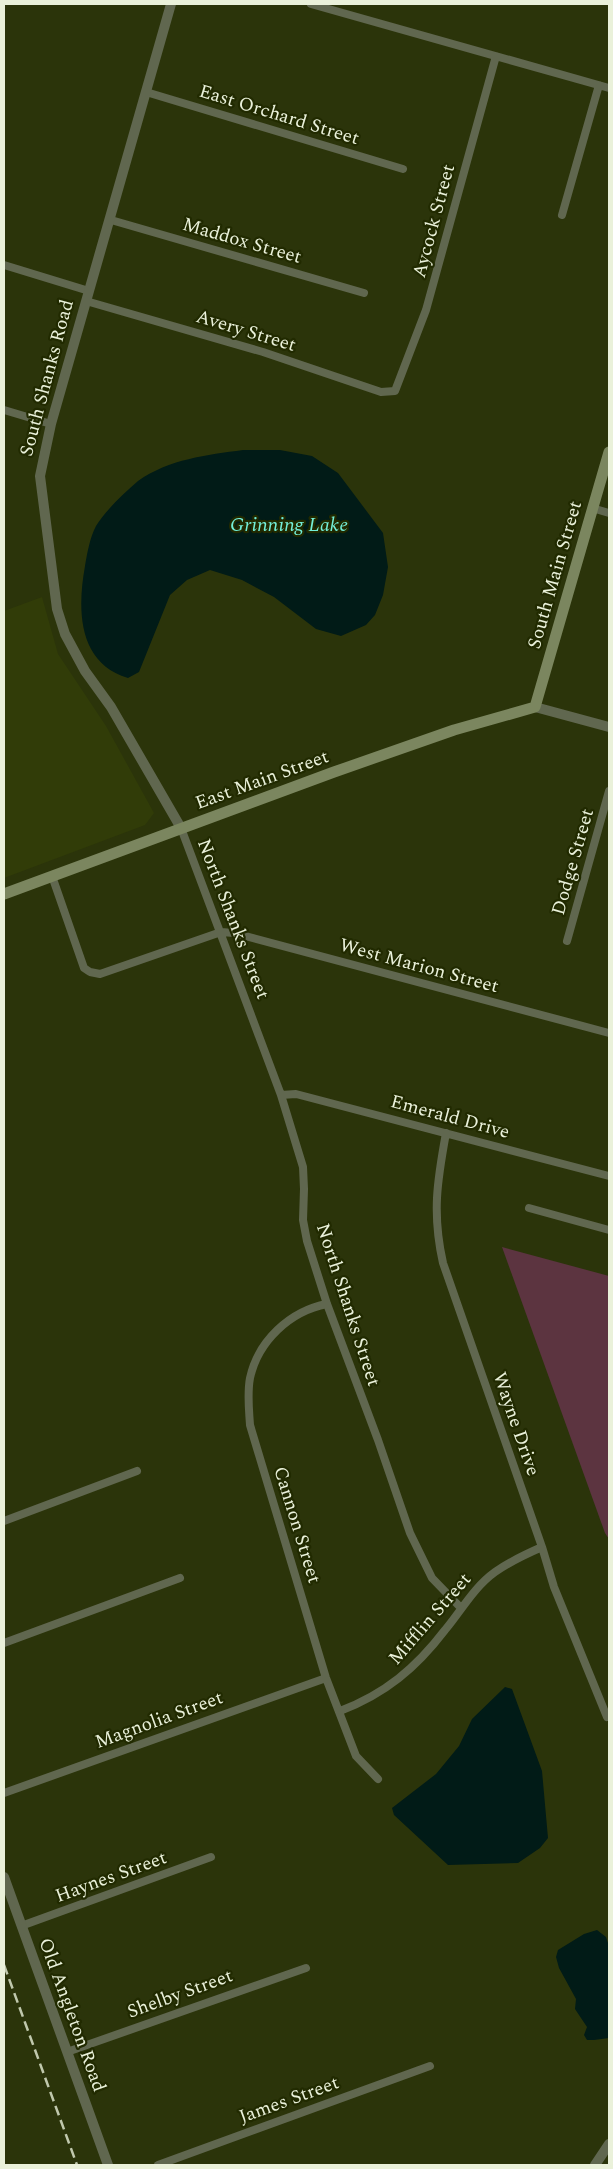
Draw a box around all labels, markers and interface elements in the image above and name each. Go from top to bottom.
street label: East Orchard Street [195,77,363,153]
street label: Aycock Street [405,161,463,281]
street label: Maddox Street [179,210,305,272]
street label: South Shanks Road [12,296,82,460]
street label: Avery Street [192,302,300,360]
street label: South Main Street [520,497,590,653]
water label: Grinning Lake [230,510,348,540]
street label: East Main Street [191,742,333,818]
street label: Dodge Street [544,805,602,919]
street label: North Shanks Street [189,834,277,1004]
street label: West Marion Street [336,931,502,1001]
street label: Emerald Drive [387,1087,513,1147]
street label: North Shanks Street [308,1220,388,1391]
street label: Wayne Drive [485,1368,547,1480]
street label: Cannon Street [265,1463,329,1587]
street label: Mifflin Street [382,1566,479,1672]
street label: Magnolia Street [91,1683,227,1757]
street label: Haynes Street [51,1843,171,1911]
street label: Old Angleton Road [31,1934,113,2096]
street label: Shelby Street [123,1961,237,2026]
street label: James Street [235,2068,343,2131]

